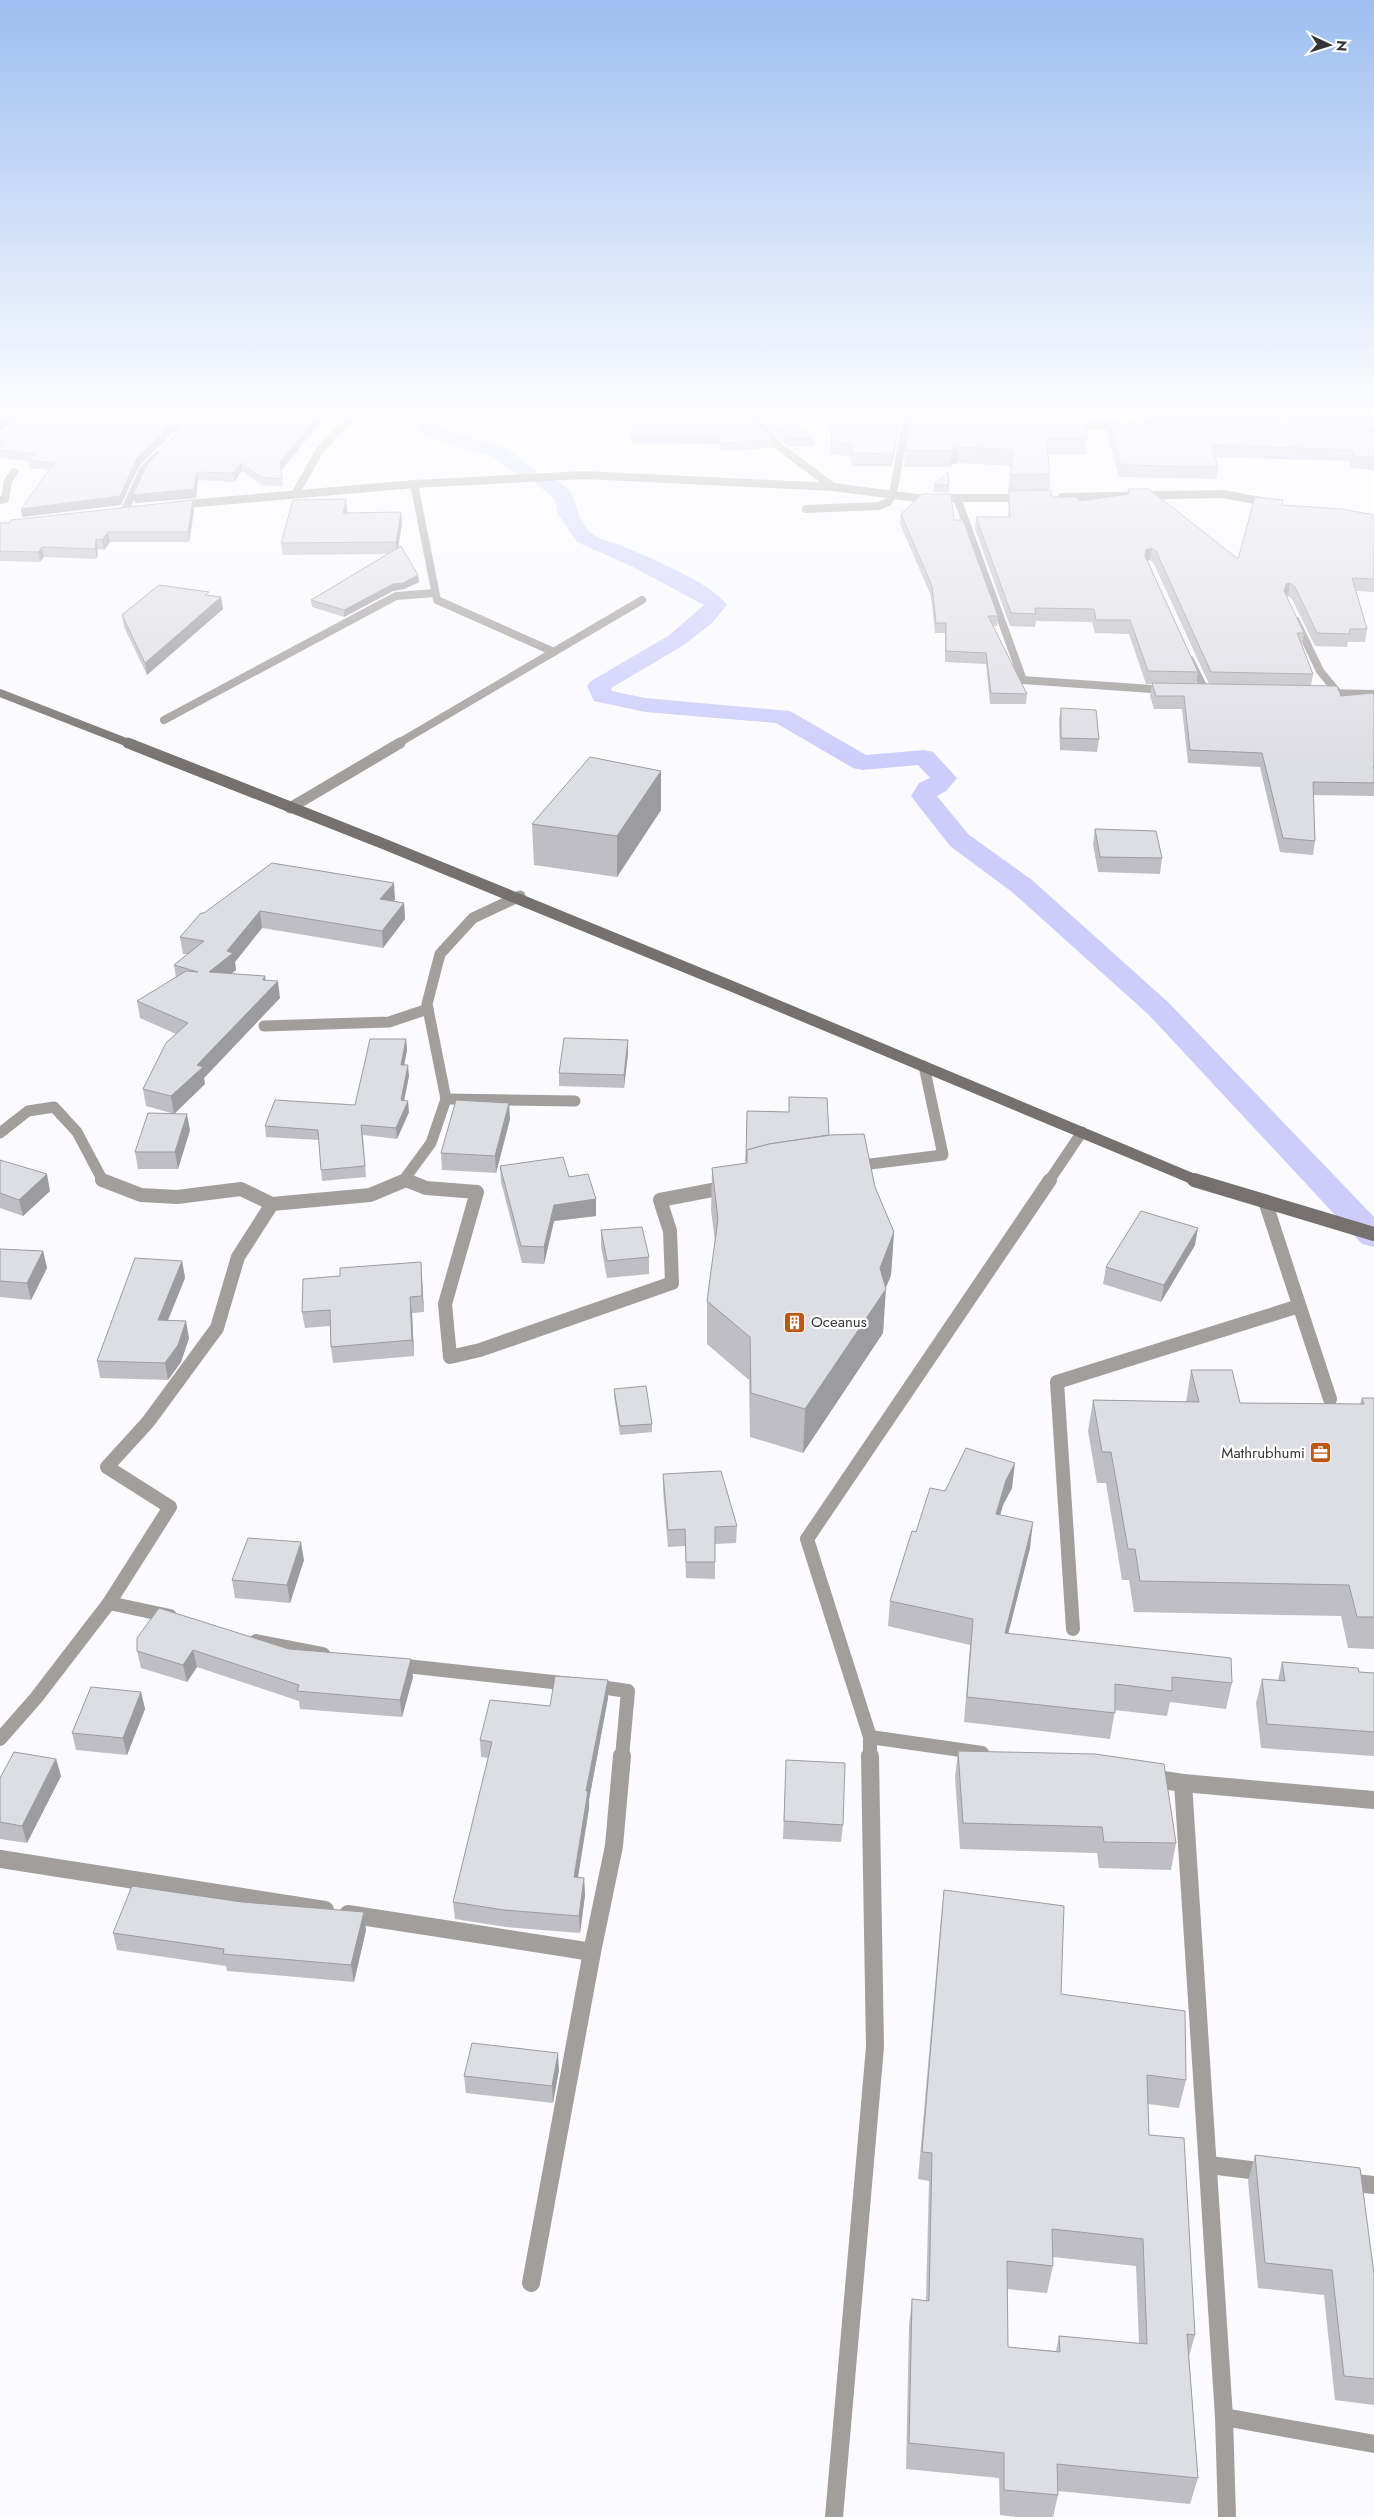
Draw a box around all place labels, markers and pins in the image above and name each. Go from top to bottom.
building icon: Oceanus [783,1310,807,1334]
place label: Oceanus [811,1311,867,1333]
office icon: Mathrubhumi [1309,1441,1333,1465]
place label: Mathrubhumi [1221,1442,1305,1464]

